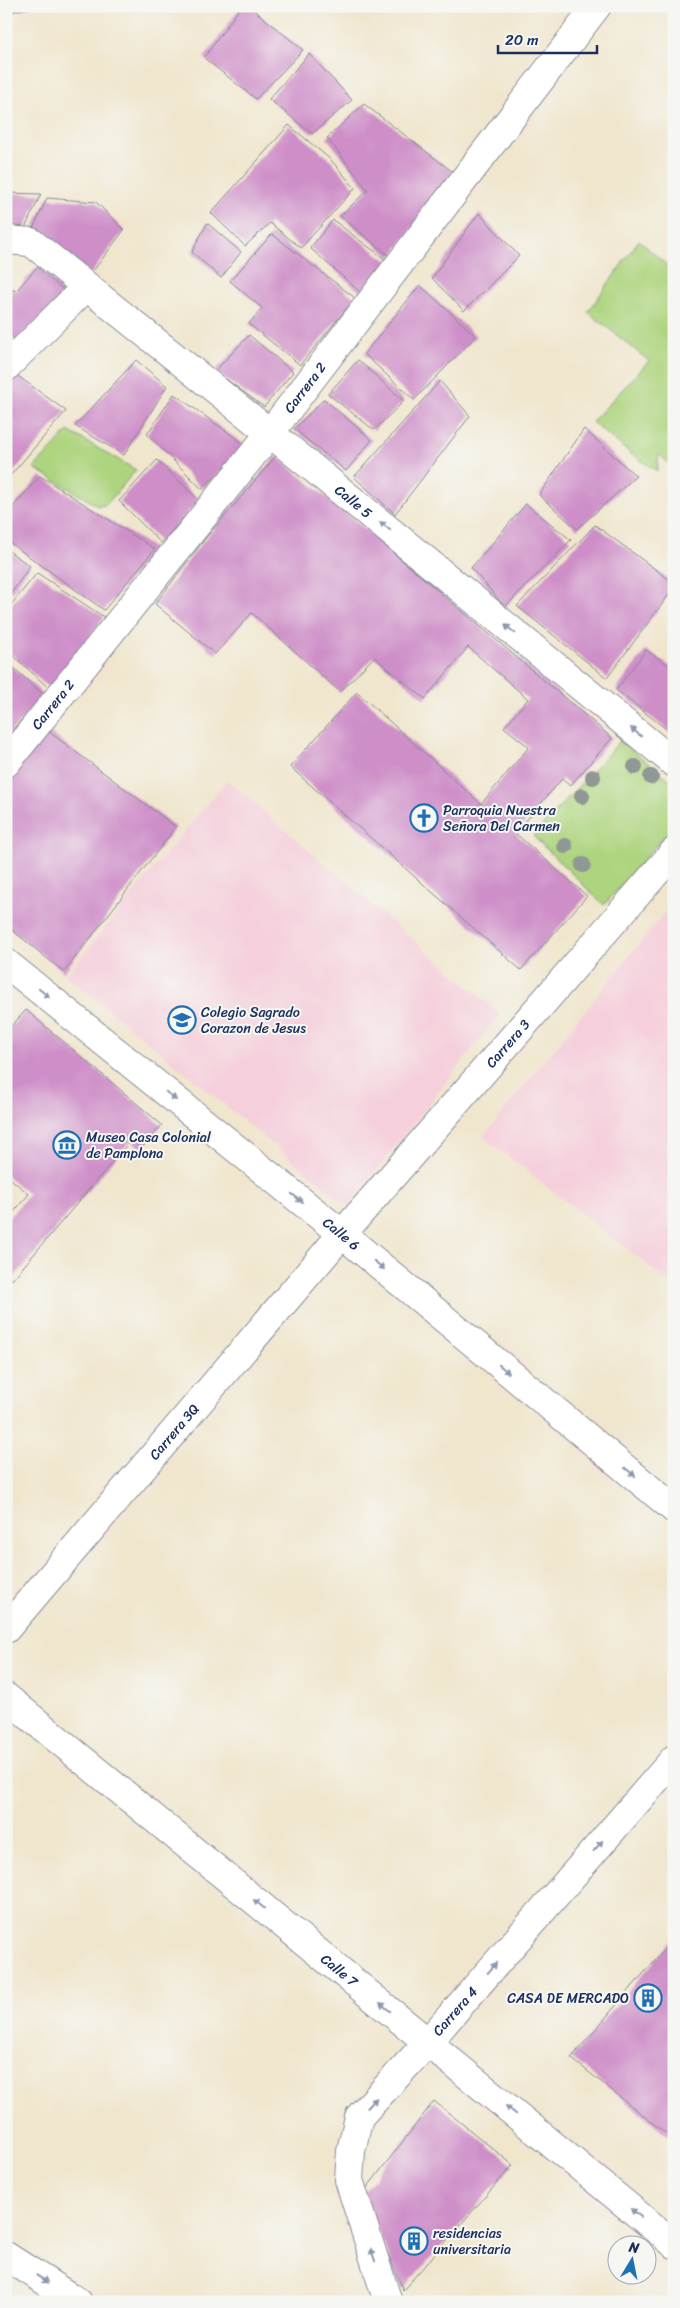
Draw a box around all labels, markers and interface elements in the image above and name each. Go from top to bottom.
scale bar [498,22,596,54]
text: 20 m [505,27,539,53]
street label: Carrera 2 [277,357,333,419]
street label: Calle 5 [329,478,378,525]
one-way arrow [378,521,391,532]
one-way arrow [504,624,517,635]
street label: Carrera 2 [25,674,81,736]
one-way arrow [630,727,643,738]
place label: Parroquia Nuestra Señora Del Carmen [443,798,560,839]
church icon: Parroquia Nuestra Señora Del Carmen [409,803,439,833]
one-way arrow [37,988,50,999]
place label: Colegio Sagrado Corazon de Jesus [201,1000,306,1041]
school or university icon: Colegio Sagrado Corazon de Jesus [167,1005,197,1035]
street label: Carrera 3 [479,1013,537,1074]
one-way arrow [164,1090,177,1101]
place label: Museo Casa Colonial de Pamplona [86,1125,212,1166]
museum icon: Museo Casa Colonial de Pamplona [52,1130,82,1160]
one-way arrow [290,1192,303,1203]
street label: Calle 6 [317,1211,366,1257]
one-way arrow [373,1259,385,1270]
one-way arrow [498,1363,511,1374]
street label: Carrera 3Q [143,1398,206,1466]
one-way arrow [623,1467,636,1478]
one-way arrow [593,1839,604,1852]
one-way arrow [253,1898,266,1909]
street label: Calle 7 [315,1947,364,1994]
one-way arrow [486,1963,498,1975]
street label: Carrera 4 [426,1980,484,2042]
building icon: CASA DE MERCADO [633,1983,663,2013]
place label: CASA DE MERCADO [507,1986,629,2011]
one-way arrow [379,2001,392,2012]
one-way arrow [366,2097,378,2109]
one-way arrow [505,2104,517,2116]
one-way arrow [630,2208,643,2219]
place label: residencias universitaria [433,2221,511,2262]
building icon: residencias universitaria [399,2226,429,2256]
text: N [626,2234,641,2261]
north arrow [608,2236,658,2286]
one-way arrow [369,2248,376,2263]
one-way arrow [35,2274,49,2284]

